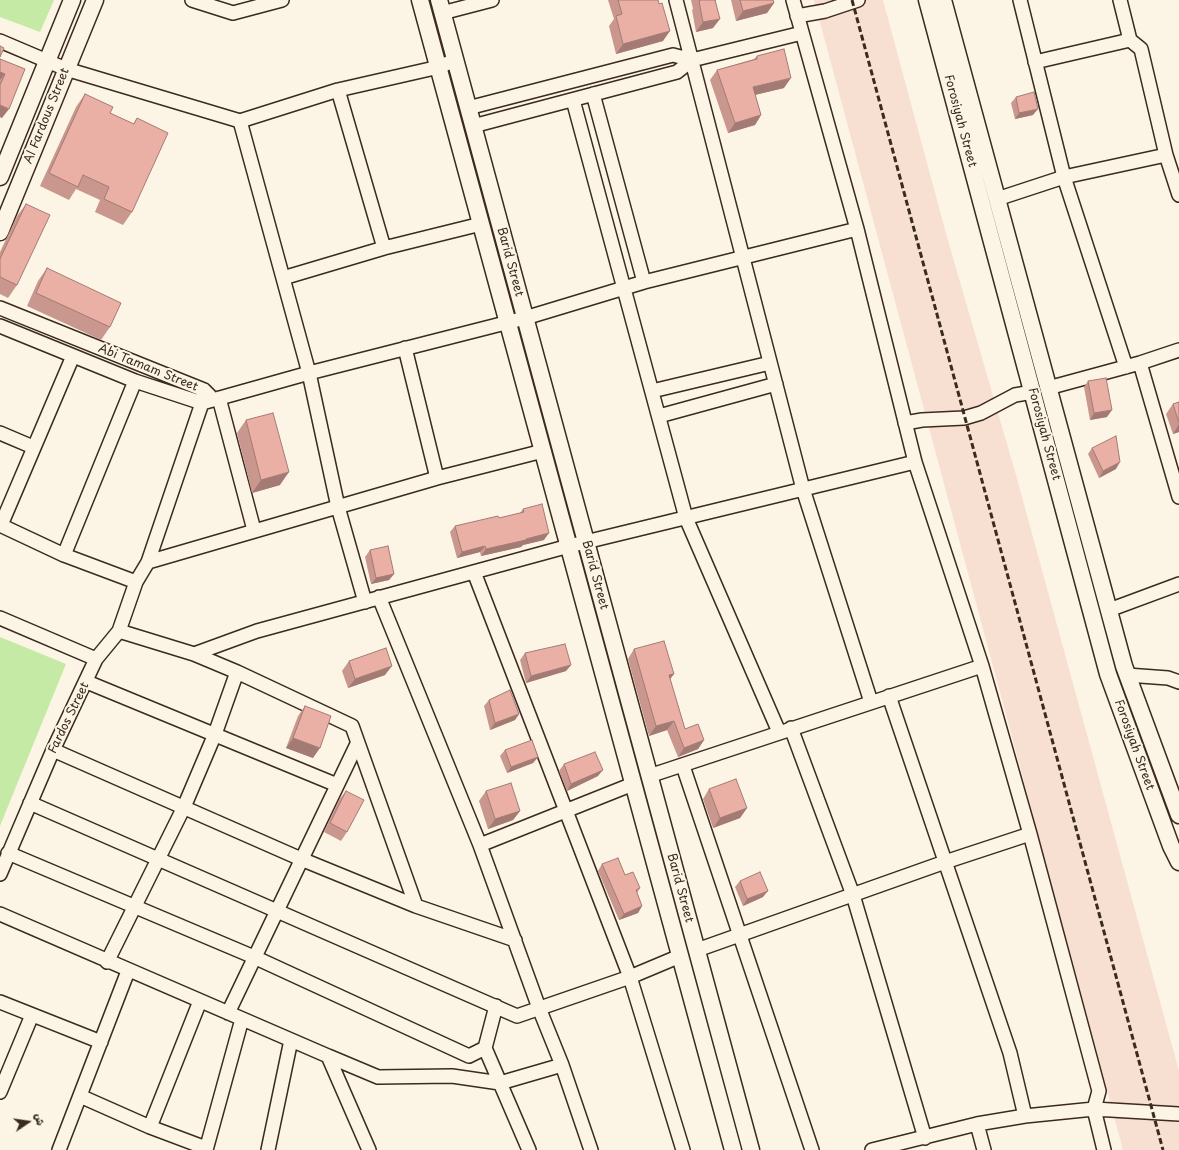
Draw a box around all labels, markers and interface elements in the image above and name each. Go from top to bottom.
street label: Al Fardous Street [21,66,73,166]
street label: Forosiyah Street [941,73,979,169]
street label: Barid Street [494,226,526,298]
street label: Abi Tamam Street [96,341,200,395]
street label: Forosiyah Street [1025,386,1063,482]
street label: Barid Street [579,539,611,611]
street label: Fardos Street [46,680,92,756]
street label: Forosiyah Street [1111,698,1157,792]
street label: Barid Street [664,852,696,924]
north arrow [8,1102,48,1142]
text: ش [31,1111,50,1127]

